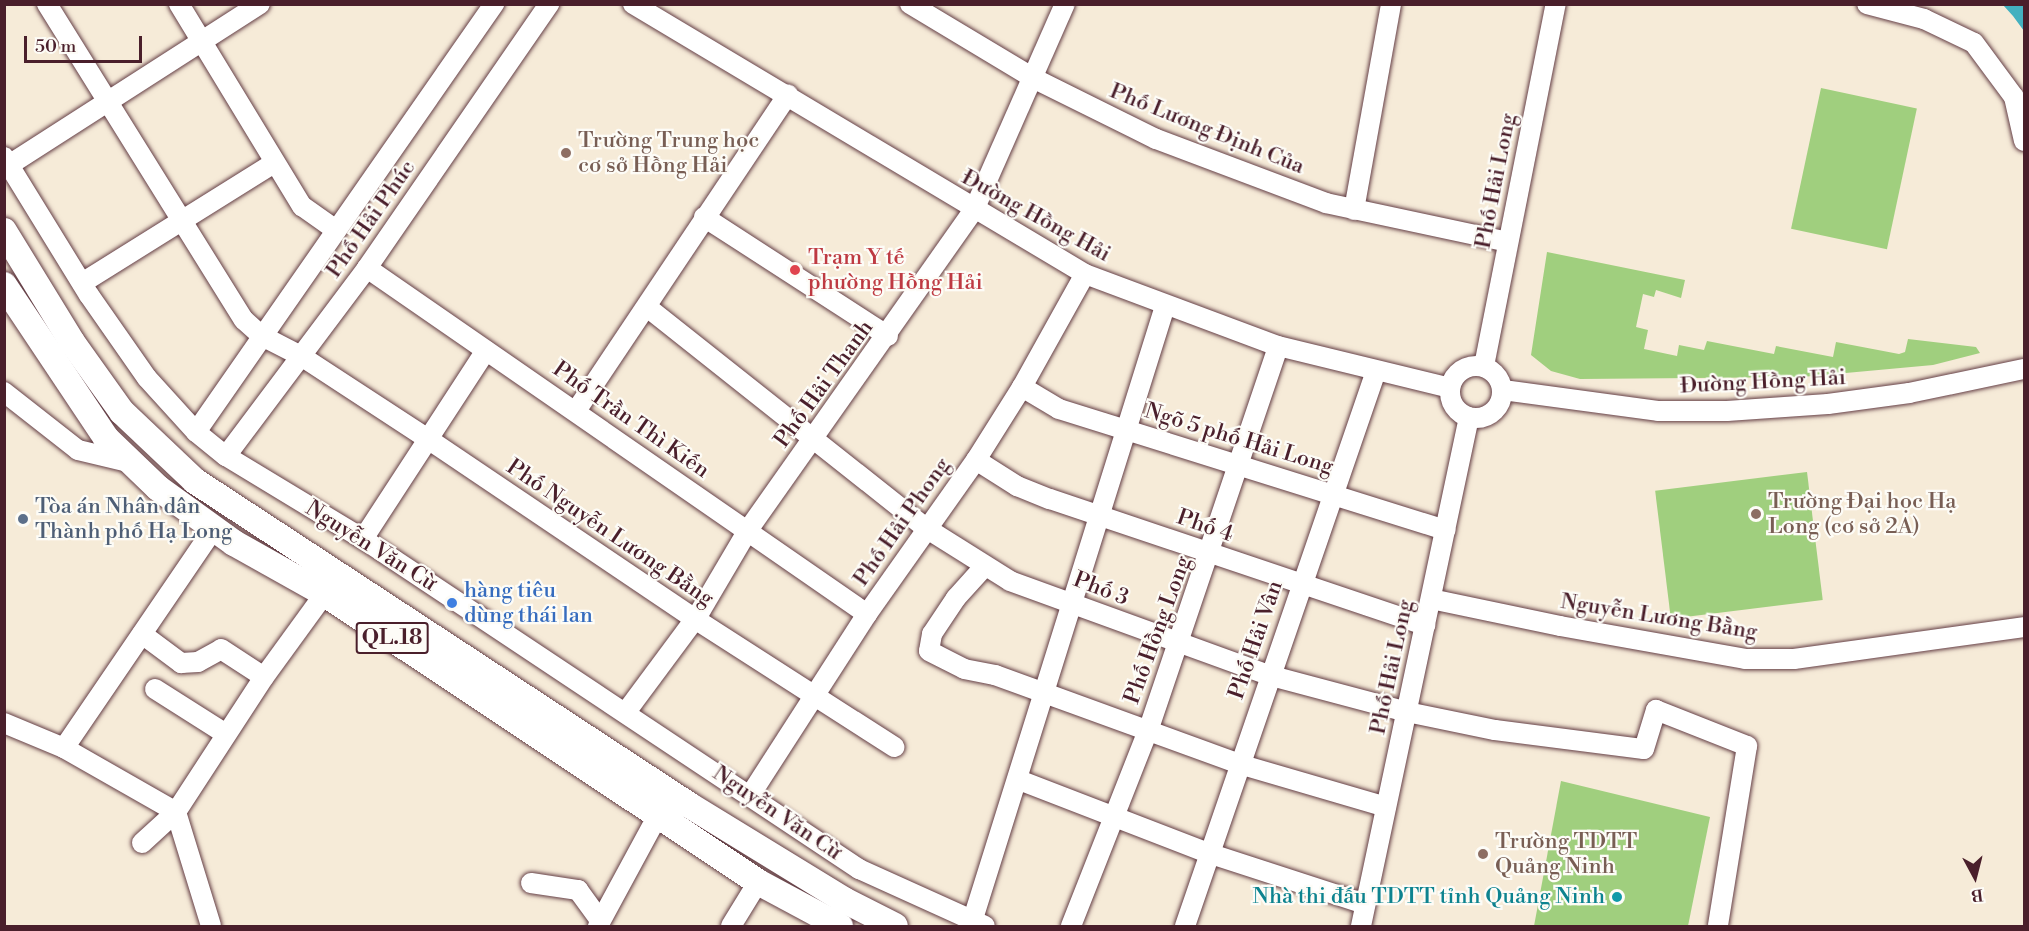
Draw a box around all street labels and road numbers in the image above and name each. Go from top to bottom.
street label: Phố Lương Định Của [1106,78,1308,180]
street label: Phố Hải Long [1470,111,1522,251]
street label: Phố Hải Phúc [321,155,421,283]
street label: Đường Hồng Hải [957,164,1115,268]
street label: Phố Hải Thanh [769,315,879,453]
street label: Phố Trần Thì Kiến [548,356,714,484]
street label: Đường Hồng Hải [1679,364,1847,400]
street label: Ngõ 5 phố Hải Long [1141,398,1337,480]
street label: Phố Hải Phong [848,453,956,591]
street label: Phố Nguyễn Lương Bằng [501,454,719,612]
street label: Nguyễn Văn Cừ [301,495,441,597]
street label: Phố 4 [1173,504,1237,548]
street label: Phố Hồng Long [1119,552,1197,708]
street label: Phố 3 [1070,566,1132,612]
street label: Phố Hải Vân [1223,577,1289,703]
street label: Nguyễn Lương Bằng [1559,588,1759,646]
street label: Phố Hải Long [1365,597,1419,737]
road number: QL.18 [354,620,430,656]
street label: Nguyễn Văn Cừ [708,760,846,866]

